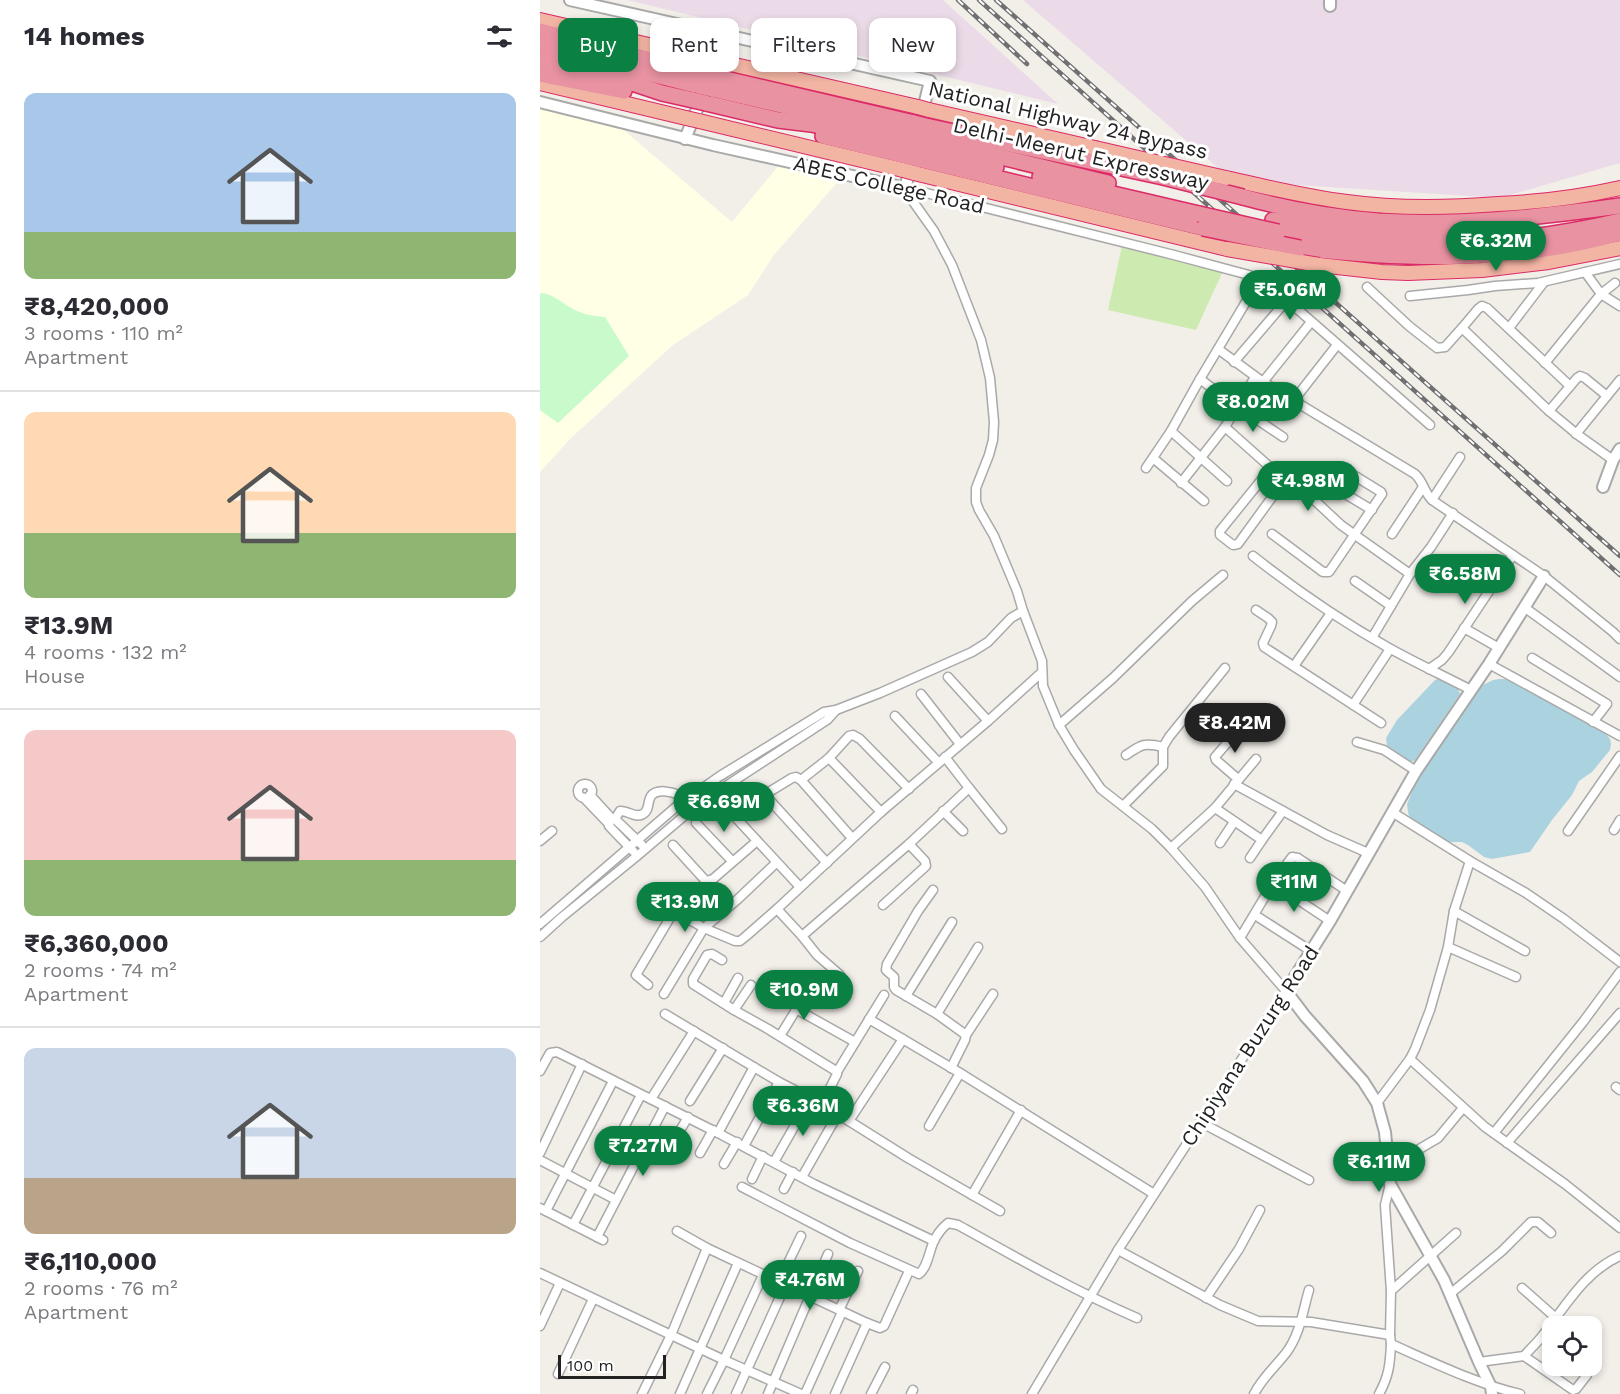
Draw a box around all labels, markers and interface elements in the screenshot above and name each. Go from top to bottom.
chip: Buy [558,18,638,72]
chip: Rent [650,18,739,72]
chip: Filters [751,18,857,72]
chip: New [869,18,956,72]
icon: filters [483,20,516,53]
text: 14 homes [24,21,145,51]
street label: National Highway 24 Bypass [926,75,1210,164]
street label: Delhi-Meerut Expressway [951,112,1211,195]
icon: home [216,132,324,240]
street label: ABES College Road [791,150,987,219]
pin: ₹6.32M [1447,221,1545,272]
text: ₹6.32M [1460,228,1532,252]
pin: ₹5.06M [1241,270,1339,321]
text: ₹5.06M [1254,277,1326,301]
text: ₹8,420,000 [24,291,169,321]
text: 3 rooms · 110 m² [24,321,183,345]
text: Apartment [24,345,128,369]
pin: ₹8.02M [1204,382,1302,433]
text: ₹8.02M [1216,389,1290,413]
icon: home [216,451,324,559]
pin: ₹4.98M [1259,461,1357,512]
text: ₹4.98M [1271,468,1345,492]
pin: ₹6.58M [1416,554,1514,605]
text: ₹6.58M [1429,561,1501,585]
text: ₹13.9M [24,610,113,640]
text: 4 rooms · 132 m² [24,640,187,664]
text: House [24,664,85,688]
pin: ₹8.42M [1186,703,1284,754]
text: ₹8.42M [1198,710,1272,734]
icon: home [216,769,324,877]
pin: ₹6.69M [675,782,773,833]
text: ₹6.69M [688,789,760,813]
pin: ₹11M [1258,862,1330,913]
text: ₹11M [1270,869,1318,893]
pin: ₹13.9M [636,882,734,933]
text: ₹13.9M [651,889,719,913]
text: ₹6,360,000 [24,928,169,958]
street label: Chipiyana Buzurg Road [1175,941,1324,1151]
text: 2 rooms · 74 m² [24,958,177,982]
pin: ₹10.9M [755,970,853,1021]
text: ₹10.9M [769,977,839,1001]
text: Apartment [24,982,128,1006]
pin: ₹6.36M [754,1086,852,1137]
icon: home [216,1087,324,1195]
text: ₹6.36M [767,1093,839,1117]
pin: ₹7.27M [594,1126,692,1177]
text: ₹7.27M [608,1133,678,1157]
pin: ₹6.11M [1330,1142,1428,1193]
text: ₹6.11M [1347,1149,1411,1173]
text: ₹6,110,000 [24,1246,157,1276]
pin: ₹4.76M [761,1260,859,1311]
text: ₹4.76M [775,1267,845,1291]
text: 2 rooms · 76 m² [24,1276,177,1300]
text: Apartment [24,1300,128,1324]
map controls [1542,1316,1602,1376]
button: locate [1542,1316,1602,1376]
scale bar [558,1352,666,1380]
text: 100 m [567,1356,614,1375]

